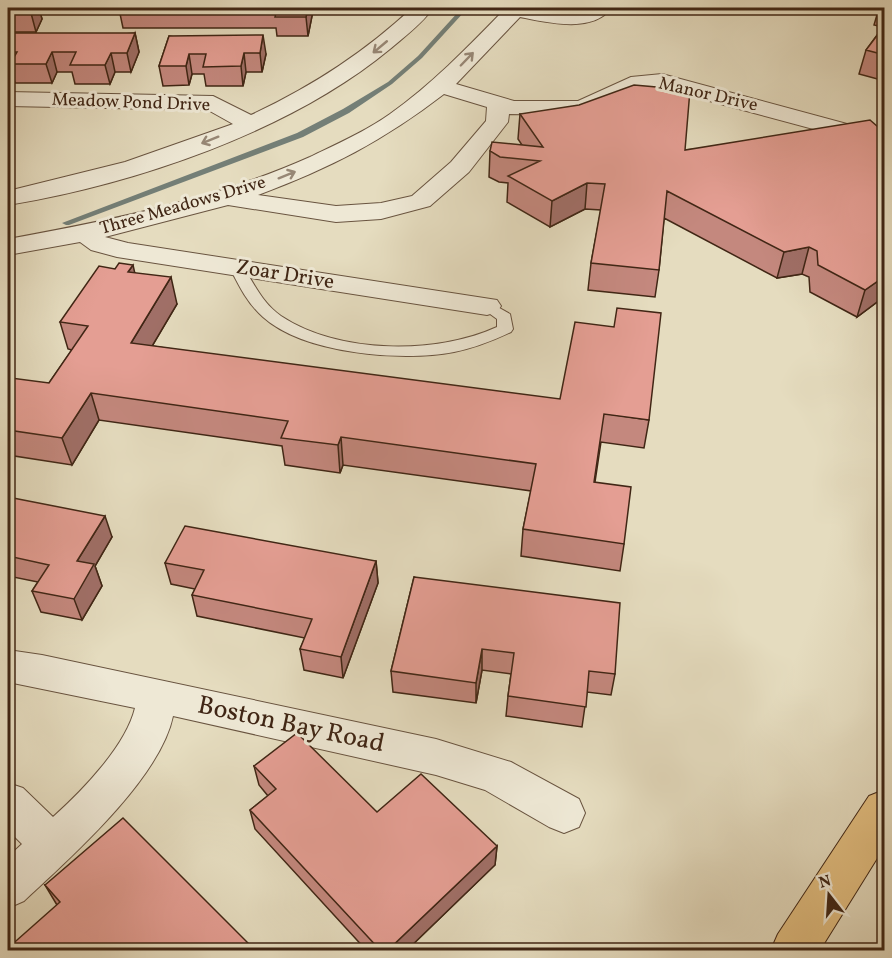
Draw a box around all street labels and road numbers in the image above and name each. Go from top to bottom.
street label: Manor Drive [656,71,760,119]
street label: Meadow Pond Drive [51,88,211,118]
street label: Three Meadows Drive [97,170,269,242]
street label: Zoar Drive [234,253,336,297]
street label: Boston Bay Road [194,688,388,762]

